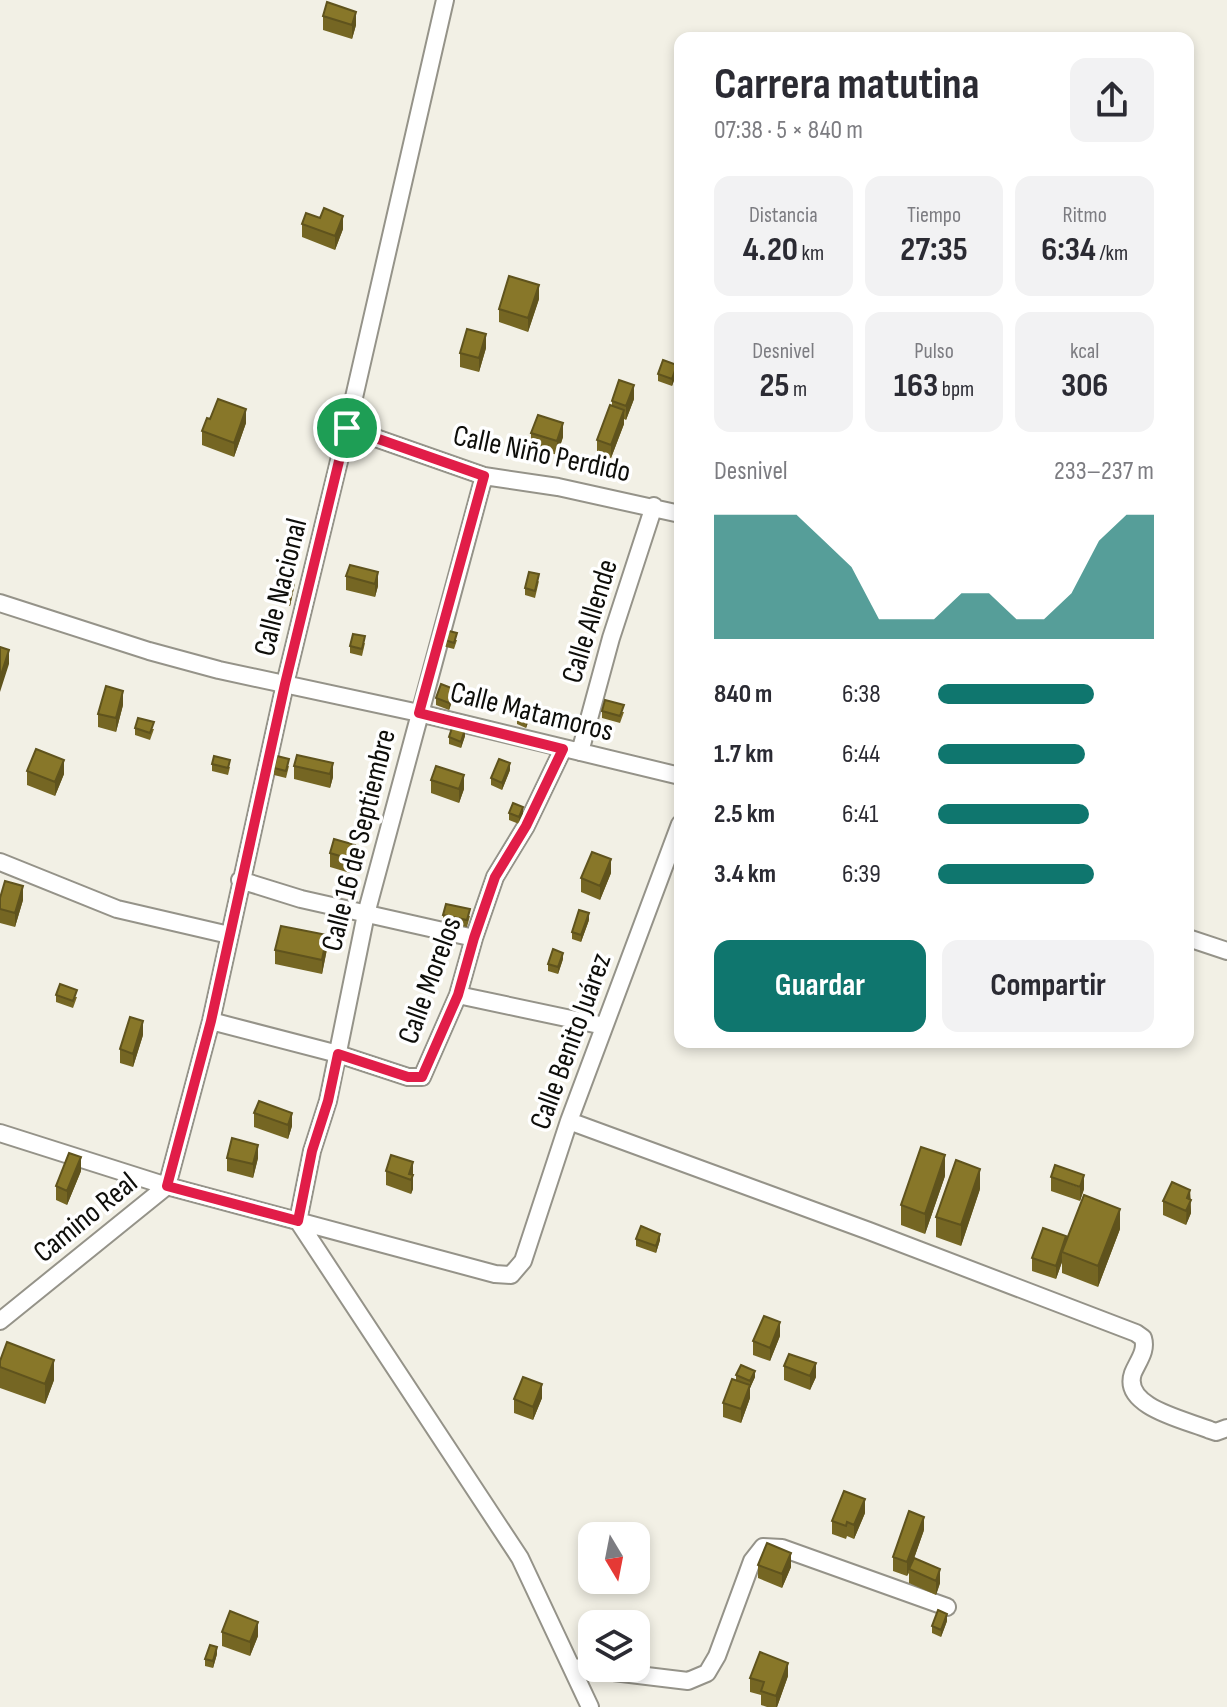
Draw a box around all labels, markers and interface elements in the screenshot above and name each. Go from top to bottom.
text: Carrera matutina [714,58,979,111]
button: share [1070,58,1154,142]
text: 07:38 · 5 × 840 m [714,115,863,146]
text: Distancia [749,202,818,229]
text: Tiempo [907,202,961,229]
text: Ritmo [1063,202,1107,229]
text: 4.20 [743,229,798,270]
text: 27:35 [900,229,968,270]
text: 6:34 [1041,229,1096,270]
text: km [798,240,824,267]
text: /km [1096,240,1128,267]
text: Desnivel [752,338,815,365]
text: Pulso [914,338,954,365]
text: kcal [1070,338,1099,365]
text: 25 [760,365,789,406]
text: 163 [894,365,938,406]
text: 306 [1061,365,1108,406]
text: m [789,376,807,403]
text: bpm [938,376,974,403]
pin [313,394,381,462]
icon: arrive [325,406,369,450]
street label: Calle Niño Perdido [450,418,634,490]
text: Desnivel [714,456,788,487]
text: 233–237 m [1054,456,1154,487]
street label: Calle Nacional [247,515,315,660]
street label: Calle Allende [554,555,626,687]
street label: Calle Matamoros [447,674,617,750]
text: 840 m [714,679,772,710]
text: 6:38 [842,679,881,710]
street label: Calle 16 de Septiembre [314,726,404,955]
text: 1.7 km [714,739,773,770]
text: 6:44 [842,739,880,770]
text: 2.5 km [714,799,775,830]
text: 6:41 [842,799,878,830]
text: 3.4 km [714,859,776,890]
text: 6:39 [842,859,881,890]
street label: Calle Morelos [390,912,470,1049]
button: Guardar [714,940,926,1032]
button: Compartir [942,940,1154,1032]
street label: Calle Benito Juárez [522,948,620,1134]
street label: Camino Real [26,1165,145,1271]
north arrow [578,1522,650,1594]
map controls [578,1522,650,1682]
button: layers [578,1610,650,1682]

